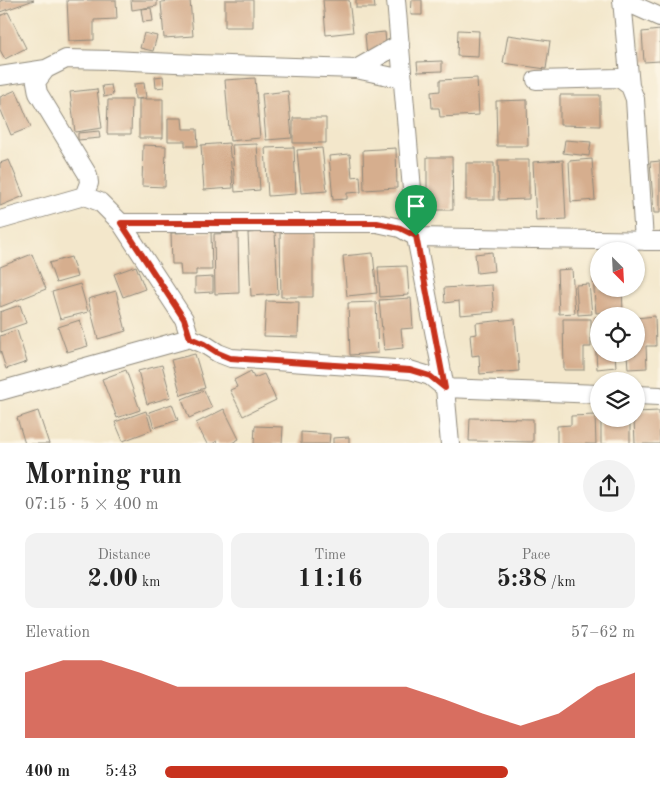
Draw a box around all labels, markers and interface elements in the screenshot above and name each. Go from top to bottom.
pin [395,185,437,236]
icon: arrive [402,192,430,220]
north arrow [590,242,645,298]
map controls [590,242,645,427]
button: locate [590,307,645,362]
button: layers [590,372,645,427]
button: share [583,460,635,512]
text: Morning run [25,462,182,490]
text: 07:15 · 5 × 400 m [25,497,158,513]
text: Distance [98,548,150,562]
text: Time [314,548,346,562]
text: Pace [522,548,550,562]
text: 2.00 [88,567,138,592]
text: 11:16 [297,567,363,592]
text: 5:38 [496,567,547,592]
text: km [138,575,160,589]
text: /km [547,575,576,589]
text: Elevation [25,625,90,641]
text: 57–62 m [571,625,635,641]
text: 400 m [25,764,70,780]
text: 5:43 [105,764,137,780]

